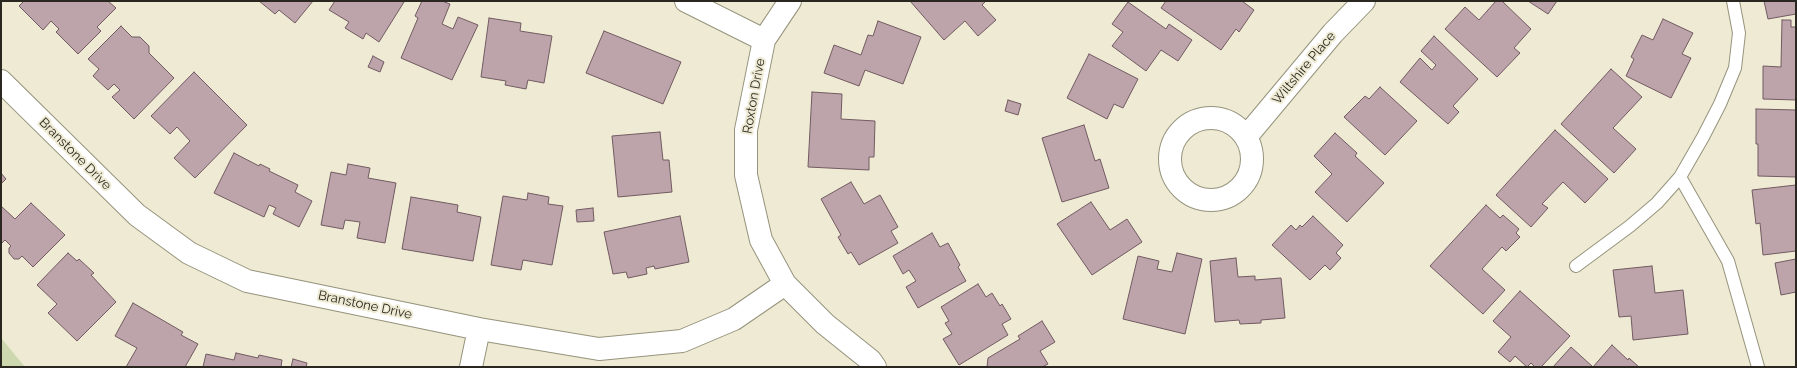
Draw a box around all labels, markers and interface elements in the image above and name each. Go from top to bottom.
street label: Wiltshire Place [1269,29,1339,107]
street label: Roxton Drive [740,57,768,135]
street label: Branstone Drive [36,115,114,193]
street label: Branstone Drive [317,287,413,323]

